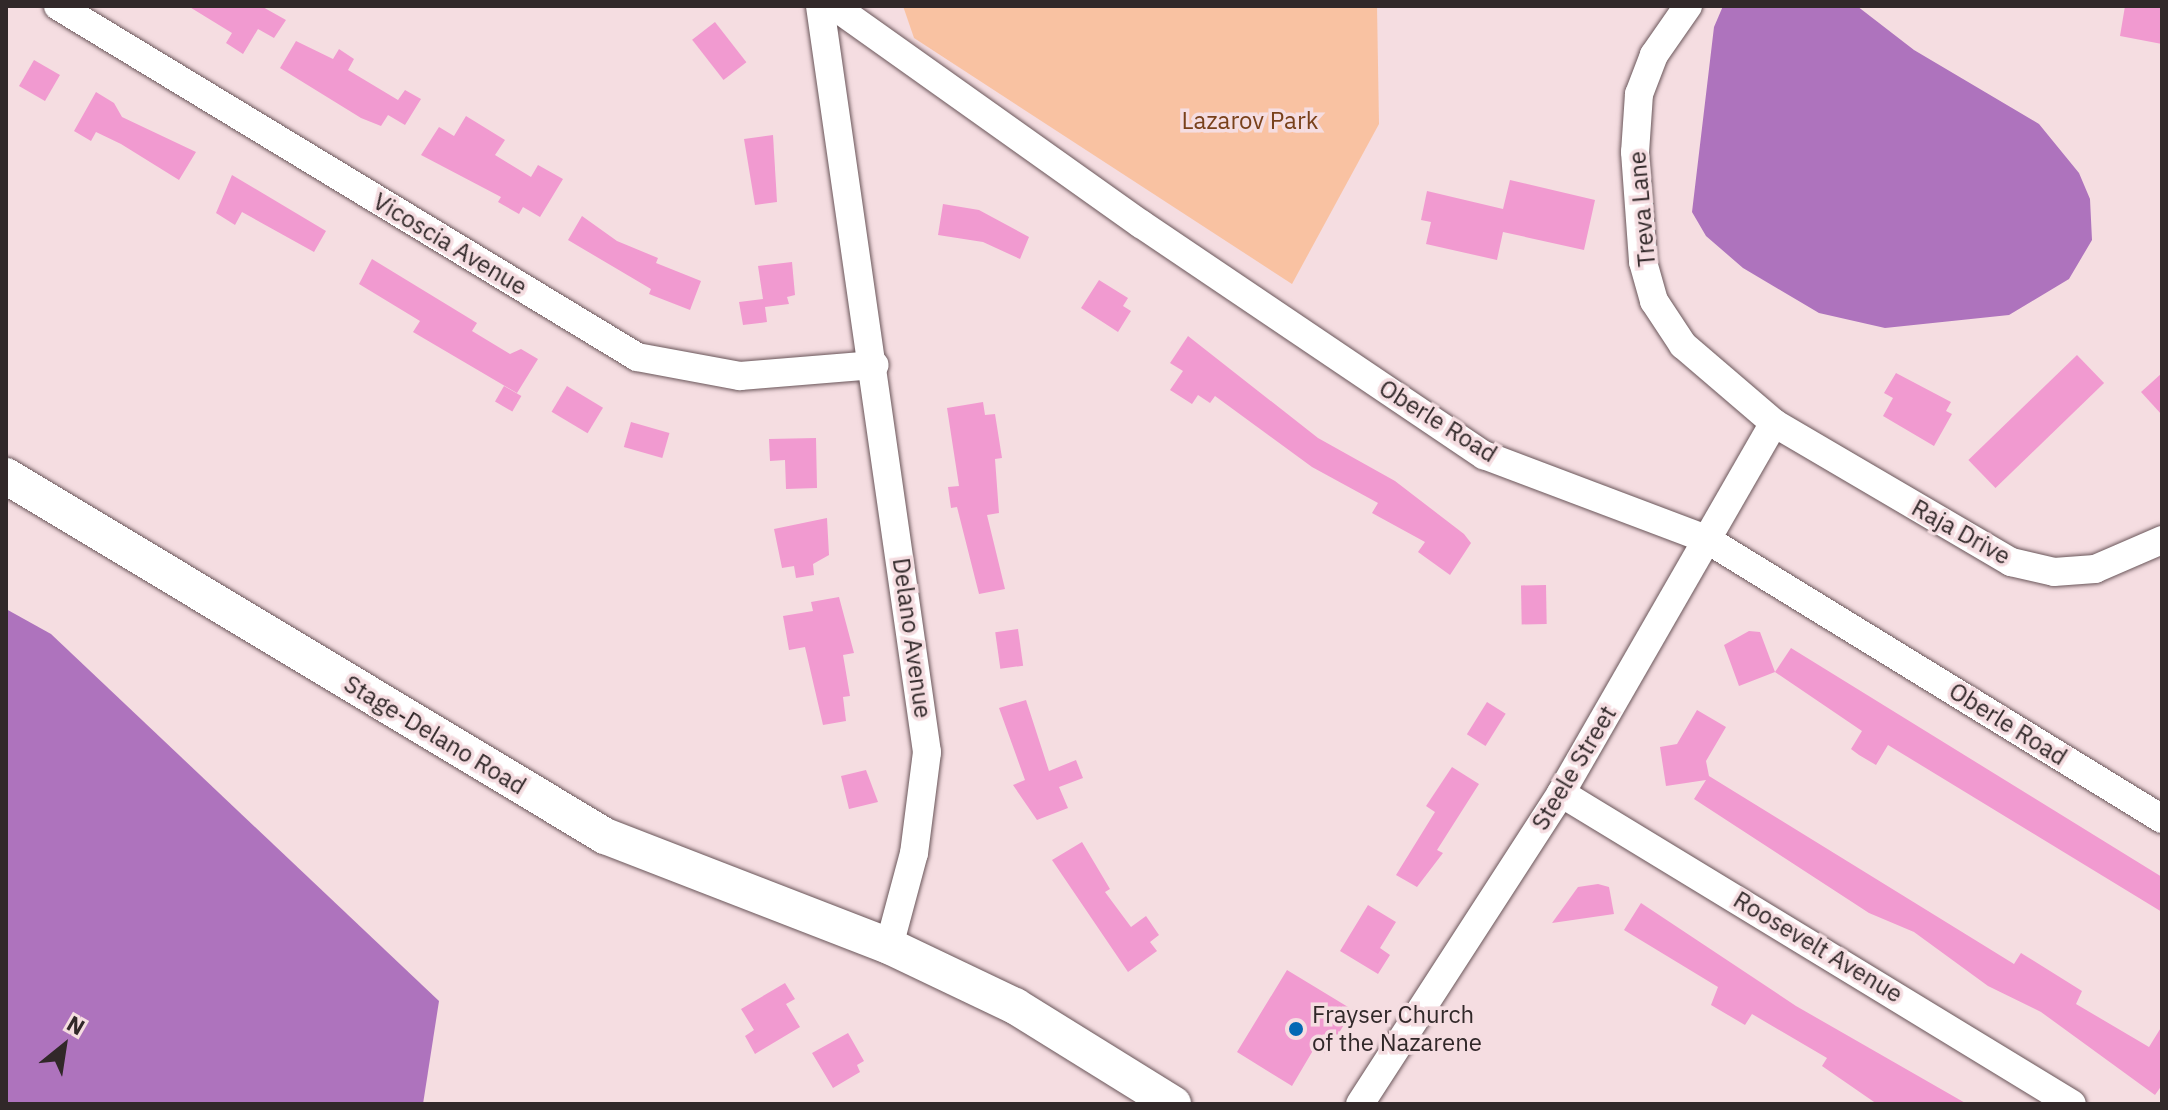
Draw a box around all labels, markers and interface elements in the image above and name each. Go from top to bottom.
park label: Lazarov Park [1182,107,1318,135]
street label: Treva Lane [1623,150,1661,268]
street label: Vicoscia Avenue [368,187,532,301]
street label: Oberle Road [1374,373,1502,469]
street label: Raja Drive [1907,493,2015,571]
street label: Delano Avenue [887,556,937,720]
street label: Stage-Delano Road [339,669,531,801]
street label: Oberle Road [1944,676,2072,772]
street label: Steele Street [1526,701,1622,835]
street label: Roosevelt Avenue [1728,885,1908,1009]
place label: Frayser Church of the Nazarene [1312,1001,1482,1057]
north arrow [24,1006,104,1086]
text: N [62,1008,90,1041]
marker: Frayser Church of the Nazarene [1287,1020,1305,1038]

